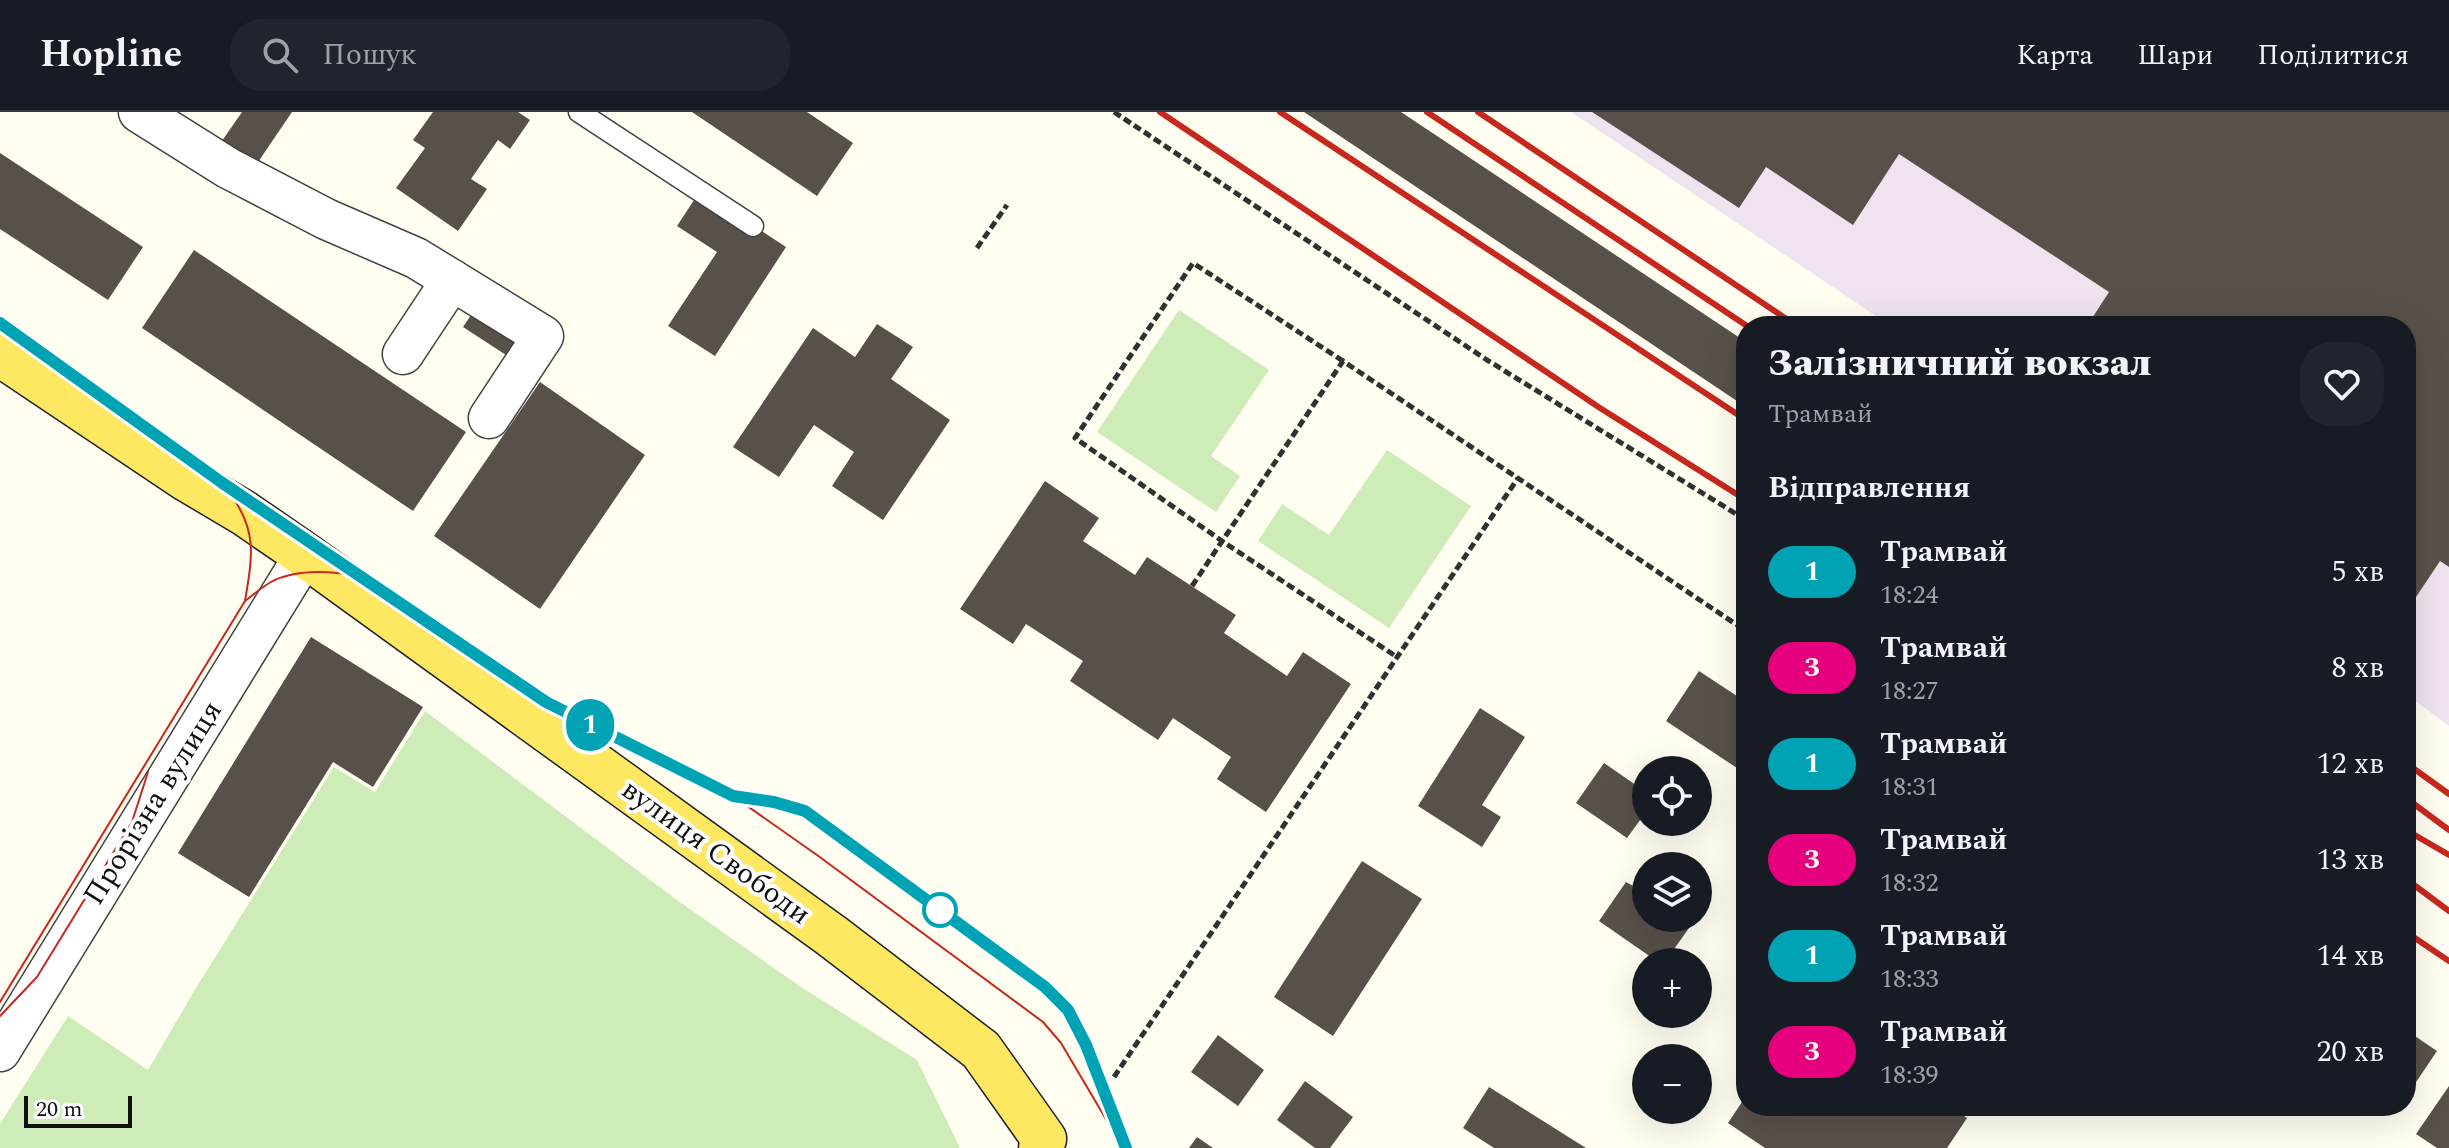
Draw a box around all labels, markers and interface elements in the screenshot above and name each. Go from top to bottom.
search box [230,19,790,91]
text: Hopline [40,26,182,84]
text: Пошук [322,32,417,78]
icon: search [258,33,302,77]
text: Карта [2017,34,2093,77]
text: Шари [2137,34,2213,77]
text: Поділитися [2257,34,2409,77]
text: Залізничний вокзал [1768,335,2152,393]
button: heart [2300,342,2384,426]
text: Трамвай [1768,394,1873,434]
text: Відправлення [1768,465,1970,511]
text: Трамвай [1880,529,2007,575]
text: 5 хв [2332,549,2384,595]
text: 1 [1804,550,1820,593]
text: 18:24 [1880,575,1939,615]
text: Трамвай [1880,625,2007,671]
text: 8 хв [2332,645,2384,691]
text: 3 [1804,646,1820,689]
text: 18:27 [1880,671,1939,711]
street label: Прорізна вулиця [72,692,234,914]
line badge: 1 [564,699,616,751]
text: 1 [582,703,598,746]
text: Трамвай [1880,721,2007,767]
text: 12 хв [2317,741,2384,787]
text: 1 [1804,742,1820,785]
map controls [1632,756,1712,1124]
button: locate [1632,756,1712,836]
street label: вулиця Свободи [611,767,821,937]
text: 18:31 [1880,767,1939,807]
text: Трамвай [1880,817,2007,863]
text: 13 хв [2317,837,2384,883]
text: 3 [1804,838,1820,881]
button: layers [1632,852,1712,932]
text: 18:32 [1880,863,1939,903]
unlabelled marker [923,893,957,927]
text: Трамвай [1880,913,2007,959]
text: 14 хв [2317,933,2384,979]
text: 1 [1804,934,1820,977]
button: + [1632,948,1712,1028]
text: 18:33 [1880,959,1939,999]
text: Трамвай [1880,1009,2007,1055]
text: 20 хв [2317,1029,2384,1075]
text: 3 [1804,1030,1820,1073]
button: − [1632,1044,1712,1124]
text: 18:39 [1880,1055,1939,1095]
scale bar [24,1092,132,1128]
text: 20 m [36,1093,82,1126]

